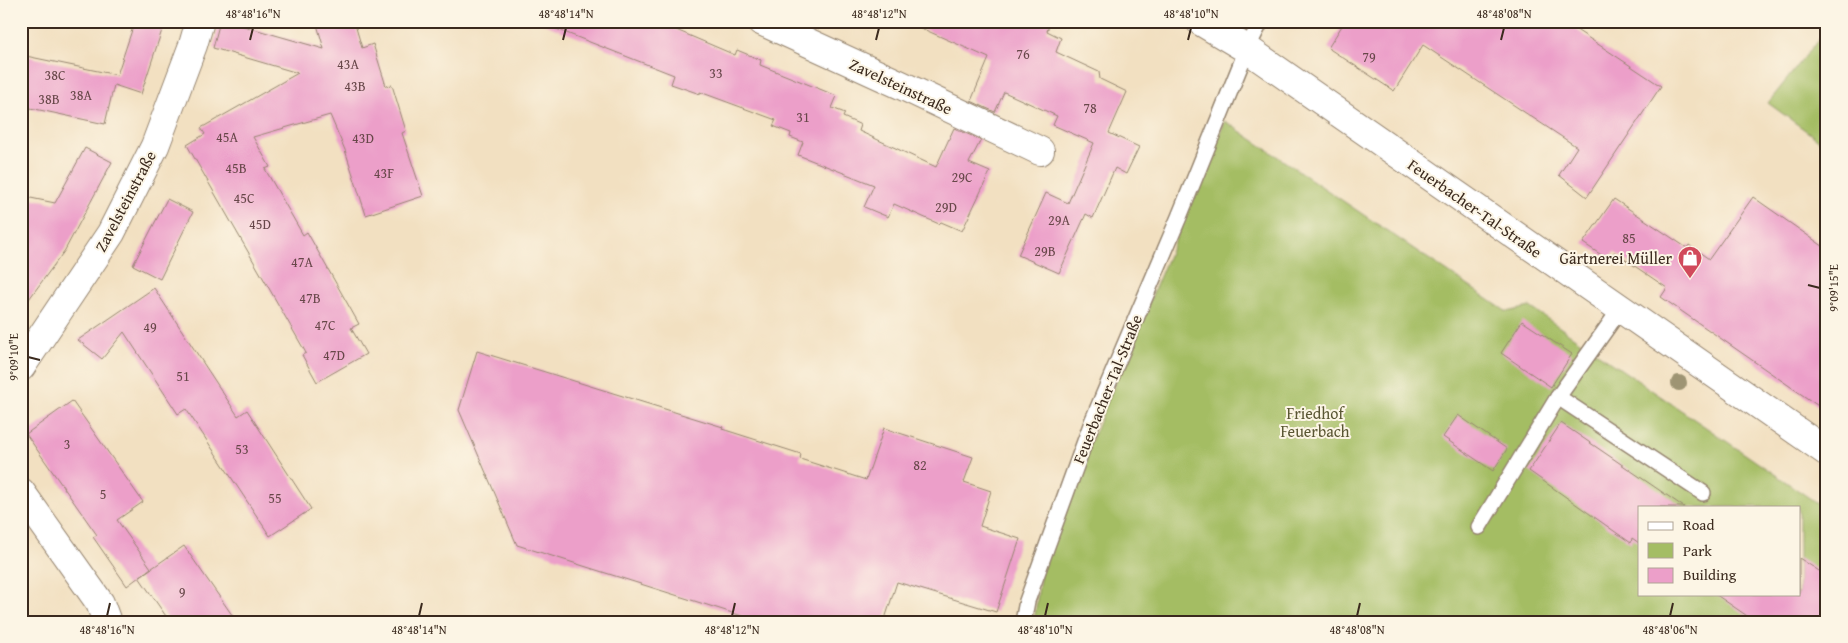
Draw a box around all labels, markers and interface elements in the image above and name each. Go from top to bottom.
text: 48°48'16"N [225,5,281,22]
text: 48°48'14"N [538,5,594,22]
text: 48°48'12"N [851,5,907,22]
text: 48°48'10"N [1163,5,1219,22]
text: 48°48'08"N [1476,5,1532,22]
house number: 76 [1016,44,1030,64]
house number: 79 [1362,47,1376,67]
street label: Zavelsteinstraße [846,52,956,120]
house number: 43A [337,54,359,74]
house number: 33 [709,63,723,83]
house number: 38C [44,65,66,85]
house number: 43B [344,76,366,96]
house number: 38A [70,85,92,105]
house number: 38B [38,89,60,109]
house number: 78 [1083,98,1097,118]
house number: 31 [796,107,810,127]
house number: 45A [216,127,238,147]
house number: 43D [352,128,374,148]
street label: Zavelsteinstraße [88,146,162,256]
street label: Feuerbacher-Tal-Straße [1403,153,1547,263]
house number: 45B [225,158,247,178]
house number: 43F [374,163,394,183]
house number: 29C [951,167,973,187]
house number: 45C [233,188,255,208]
house number: 29D [935,197,957,217]
house number: 29A [1048,210,1070,230]
house number: 45D [249,214,271,234]
house number: 85 [1622,228,1636,248]
house number: 29B [1034,241,1056,261]
shop icon: Gärtnerei Müller [1677,245,1703,279]
place label: Gärtnerei Müller [1560,246,1672,270]
house number: 47A [291,252,313,272]
text: 9°09'15"E [1825,264,1842,312]
house number: 47B [299,288,321,308]
street label: Feuerbacher-Tal-Straße [1066,311,1148,467]
house number: 47C [314,315,336,335]
house number: 49 [143,317,157,337]
text: 9°09'10"E [5,333,22,381]
house number: 47D [323,345,345,365]
house number: 51 [176,366,190,386]
park label: Friedhof Feuerbach [1280,401,1350,443]
house number: 3 [64,434,70,454]
house number: 53 [235,439,249,459]
house number: 82 [913,455,927,475]
house number: 5 [100,484,106,504]
house number: 55 [268,488,282,508]
legend [1638,506,1800,596]
text: Road [1683,514,1714,535]
text: Park [1683,540,1712,561]
text: Building [1683,564,1737,585]
house number: 9 [179,582,186,602]
text: 48°48'16"N [79,621,135,638]
text: 48°48'14"N [391,621,447,638]
text: 48°48'12"N [704,621,760,638]
text: 48°48'10"N [1017,621,1073,638]
text: 48°48'08"N [1329,621,1385,638]
text: 48°48'06"N [1642,621,1698,638]

